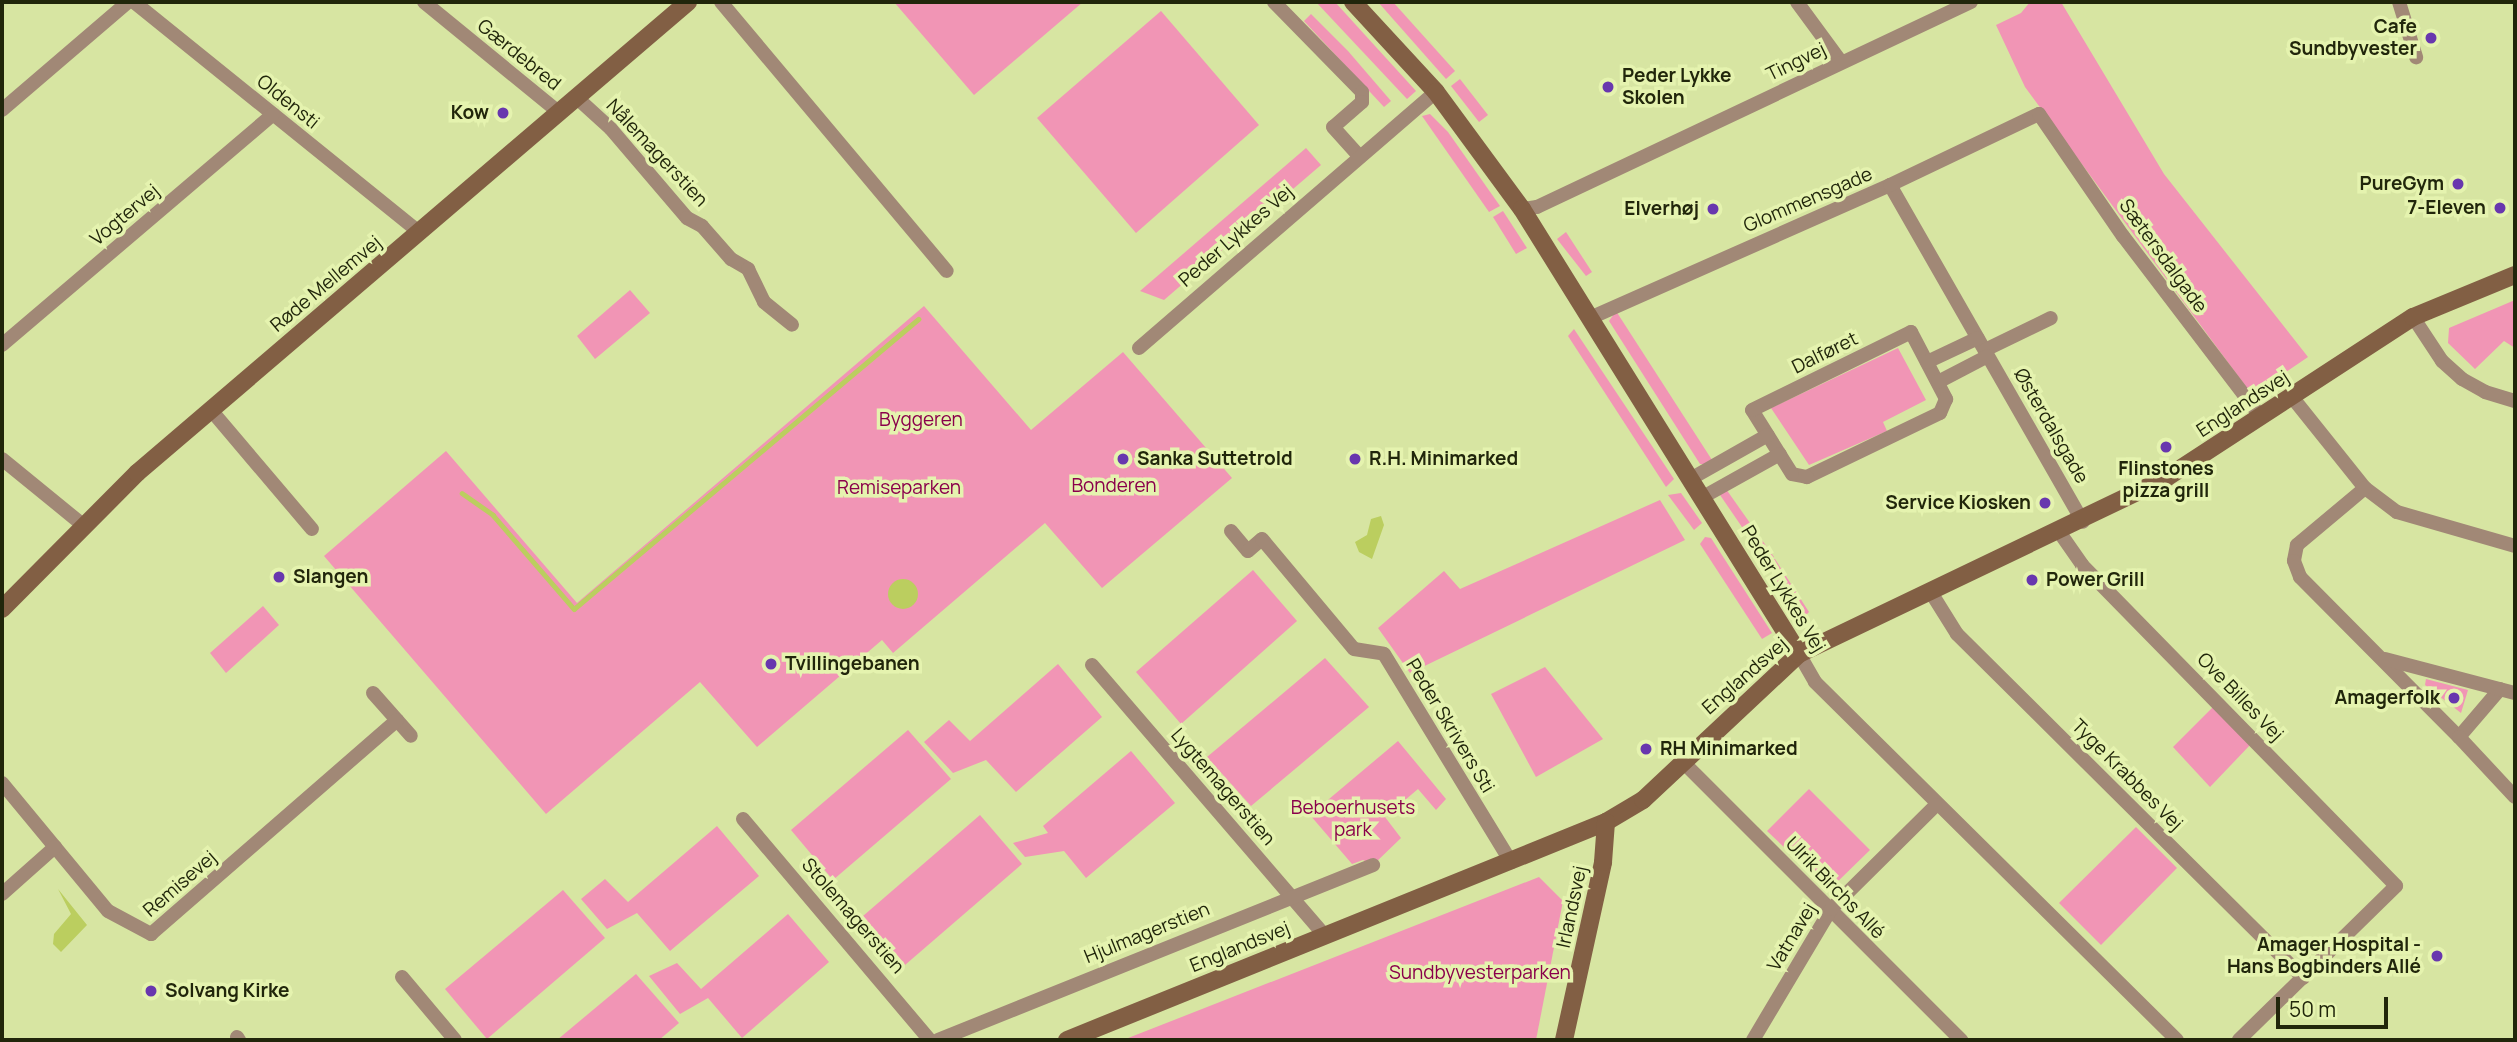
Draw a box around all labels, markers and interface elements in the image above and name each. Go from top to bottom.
street label: Gærdebred [473,14,565,96]
place label: Cafe Sundbyvester [2289,16,2417,60]
marker: Cafe Sundbyvester [2423,30,2439,46]
street label: Tingvej [1762,38,1830,86]
place label: Peder Lykke Skolen [1622,65,1731,109]
street label: Oldensti [252,70,324,134]
marker: Peder Lykke Skolen [1600,79,1616,95]
street label: Nålemagerstien [601,95,713,211]
place label: Kow [451,102,489,124]
marker: Kow [495,105,511,121]
street label: Glommensgade [1740,163,1876,237]
place label: PureGym [2360,173,2444,195]
marker: PureGym [2450,176,2466,192]
street label: Vogtervej [86,180,164,250]
street label: Peder Lykkes Vej [1174,180,1298,292]
street label: Sætersdalgade [2114,195,2212,317]
place label: 7-Eleven [2407,197,2486,219]
place label: Elverhøj [1624,198,1699,220]
marker: 7-Eleven [2492,200,2508,216]
marker: Elverhøj [1705,201,1721,217]
street label: Røde Mellemvej [266,231,386,337]
street label: Dalføret [1788,327,1862,379]
street label: Østerdalsgade [2009,364,2093,488]
street label: Englandsvej [2193,366,2293,442]
park label: Byggeren [879,409,963,431]
marker: Flinstones pizza grill [2158,439,2174,455]
place label: Sanka Suttetrold [1137,448,1293,470]
place label: R.H. Minimarked [1369,448,1518,470]
marker: Sanka Suttetrold [1115,451,1131,467]
marker: R.H. Minimarked [1347,451,1363,467]
place label: Flinstones pizza grill [2118,458,2214,502]
park label: Bonderen [1071,475,1157,497]
park label: Remiseparken [837,477,961,499]
place label: Service Kiosken [1885,492,2031,514]
marker: Service Kiosken [2037,495,2053,511]
street label: Peder Lykkes Vej [1736,521,1830,657]
place label: Slangen [293,566,368,588]
marker: Slangen [271,569,287,585]
place label: Power Grill [2046,569,2144,591]
marker: Power Grill [2024,572,2040,588]
street label: Englandsvej [1698,633,1792,719]
street label: Ove Billes Vej [2192,648,2288,746]
place label: Tvillingebanen [785,653,920,675]
street label: Peder Skrivers Sti [1401,655,1499,797]
marker: Tvillingebanen [763,656,779,672]
place label: Amagerfolk [2334,687,2440,709]
marker: Amagerfolk [2446,690,2462,706]
street label: Tyge Krabbes Vej [2067,715,2187,835]
street label: Lygtemagerstien [1166,724,1280,850]
place label: RH Minimarked [1660,738,1798,760]
marker: RH Minimarked [1638,741,1654,757]
park label: Beboerhusets park [1291,797,1415,841]
street label: Ulrik Birchs Allé [1781,832,1889,944]
street label: Remisevej [139,846,221,922]
street label: Stolemagerstien [797,854,909,978]
street label: Irlandsvej [1552,864,1592,950]
street label: Hjulmagerstien [1081,897,1213,969]
street label: Vatnavej [1763,899,1821,975]
street label: Englandsvej [1187,917,1293,977]
place label: Amager Hospital - Hans Bogbinders Allé [2227,934,2421,978]
marker: Amager Hospital - Hans Bogbinders Allé [2427,946,2447,966]
park label: Sundbyvesterparken [1389,962,1571,984]
place label: Solvang Kirke [165,980,290,1002]
scale bar [2279,982,2391,1026]
marker: Solvang Kirke [143,983,159,999]
text: 50 m [2289,995,2336,1023]

